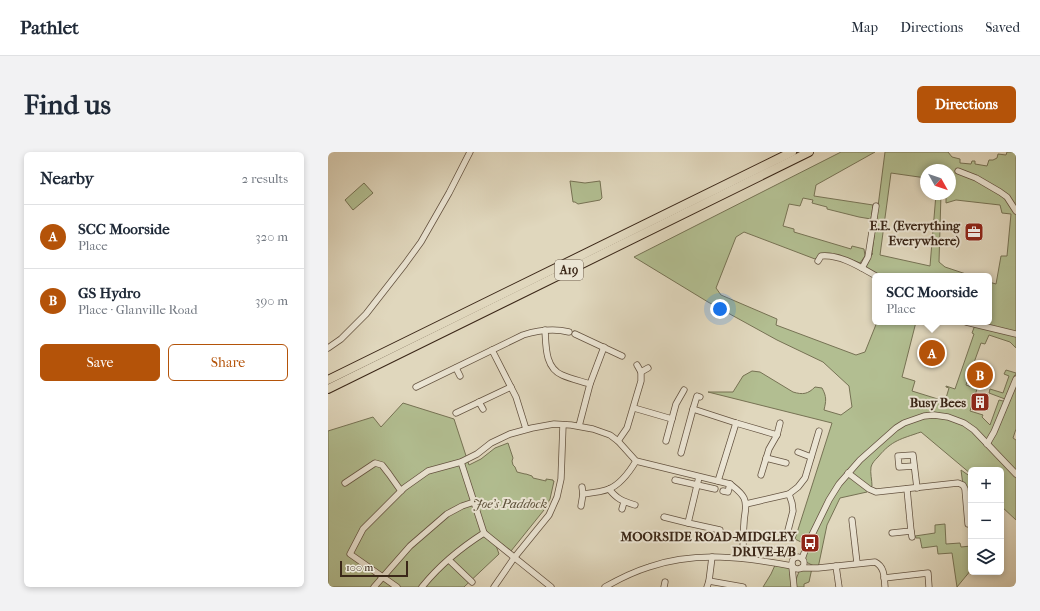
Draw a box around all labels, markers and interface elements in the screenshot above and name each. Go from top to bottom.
text: Pathlet [20,17,79,39]
text: Map [851,19,878,36]
text: Directions [900,19,963,36]
text: Saved [985,19,1020,36]
button: Directions [917,86,1016,123]
text: Find us [24,88,111,121]
north arrow [920,164,956,200]
text: Nearby [40,168,94,188]
text: 2 results [242,171,288,186]
place label: E.E. (Everything Everywhere) [869,218,961,249]
text: SCC Moorside [78,220,170,238]
office icon: E.E. (Everything Everywhere) [963,221,985,243]
text: A [49,229,57,244]
text: 320 m [255,229,288,244]
text: Place [78,238,108,253]
road number: A19 [555,260,583,280]
popup [872,273,992,325]
text: SCC Moorside [886,283,978,301]
text: GS Hydro [78,284,141,302]
text: B [49,293,57,308]
text: 390 m [255,293,288,308]
your location [710,299,730,319]
text: Place [886,301,916,316]
text: Place · Glanville Road [78,302,198,317]
pin: A [919,338,945,368]
button: Save [40,344,160,381]
button: Share [168,344,288,381]
pin: B [967,360,993,390]
building icon: Busy Bees [969,391,991,413]
place label: Busy Bees [910,395,966,411]
map controls [968,467,1004,575]
button: + [968,467,1004,503]
park label: Joe's Paddock [473,496,547,511]
button: − [968,503,1004,539]
place label: MOORSIDE ROAD-MIDGLEY DRIVE-E/B [620,529,797,559]
bus stop icon: MOORSIDE ROAD-MIDGLEY DRIVE-E/B [799,532,821,554]
button: layers [968,539,1004,575]
scale bar [340,559,408,578]
text: 100 m [346,561,374,574]

